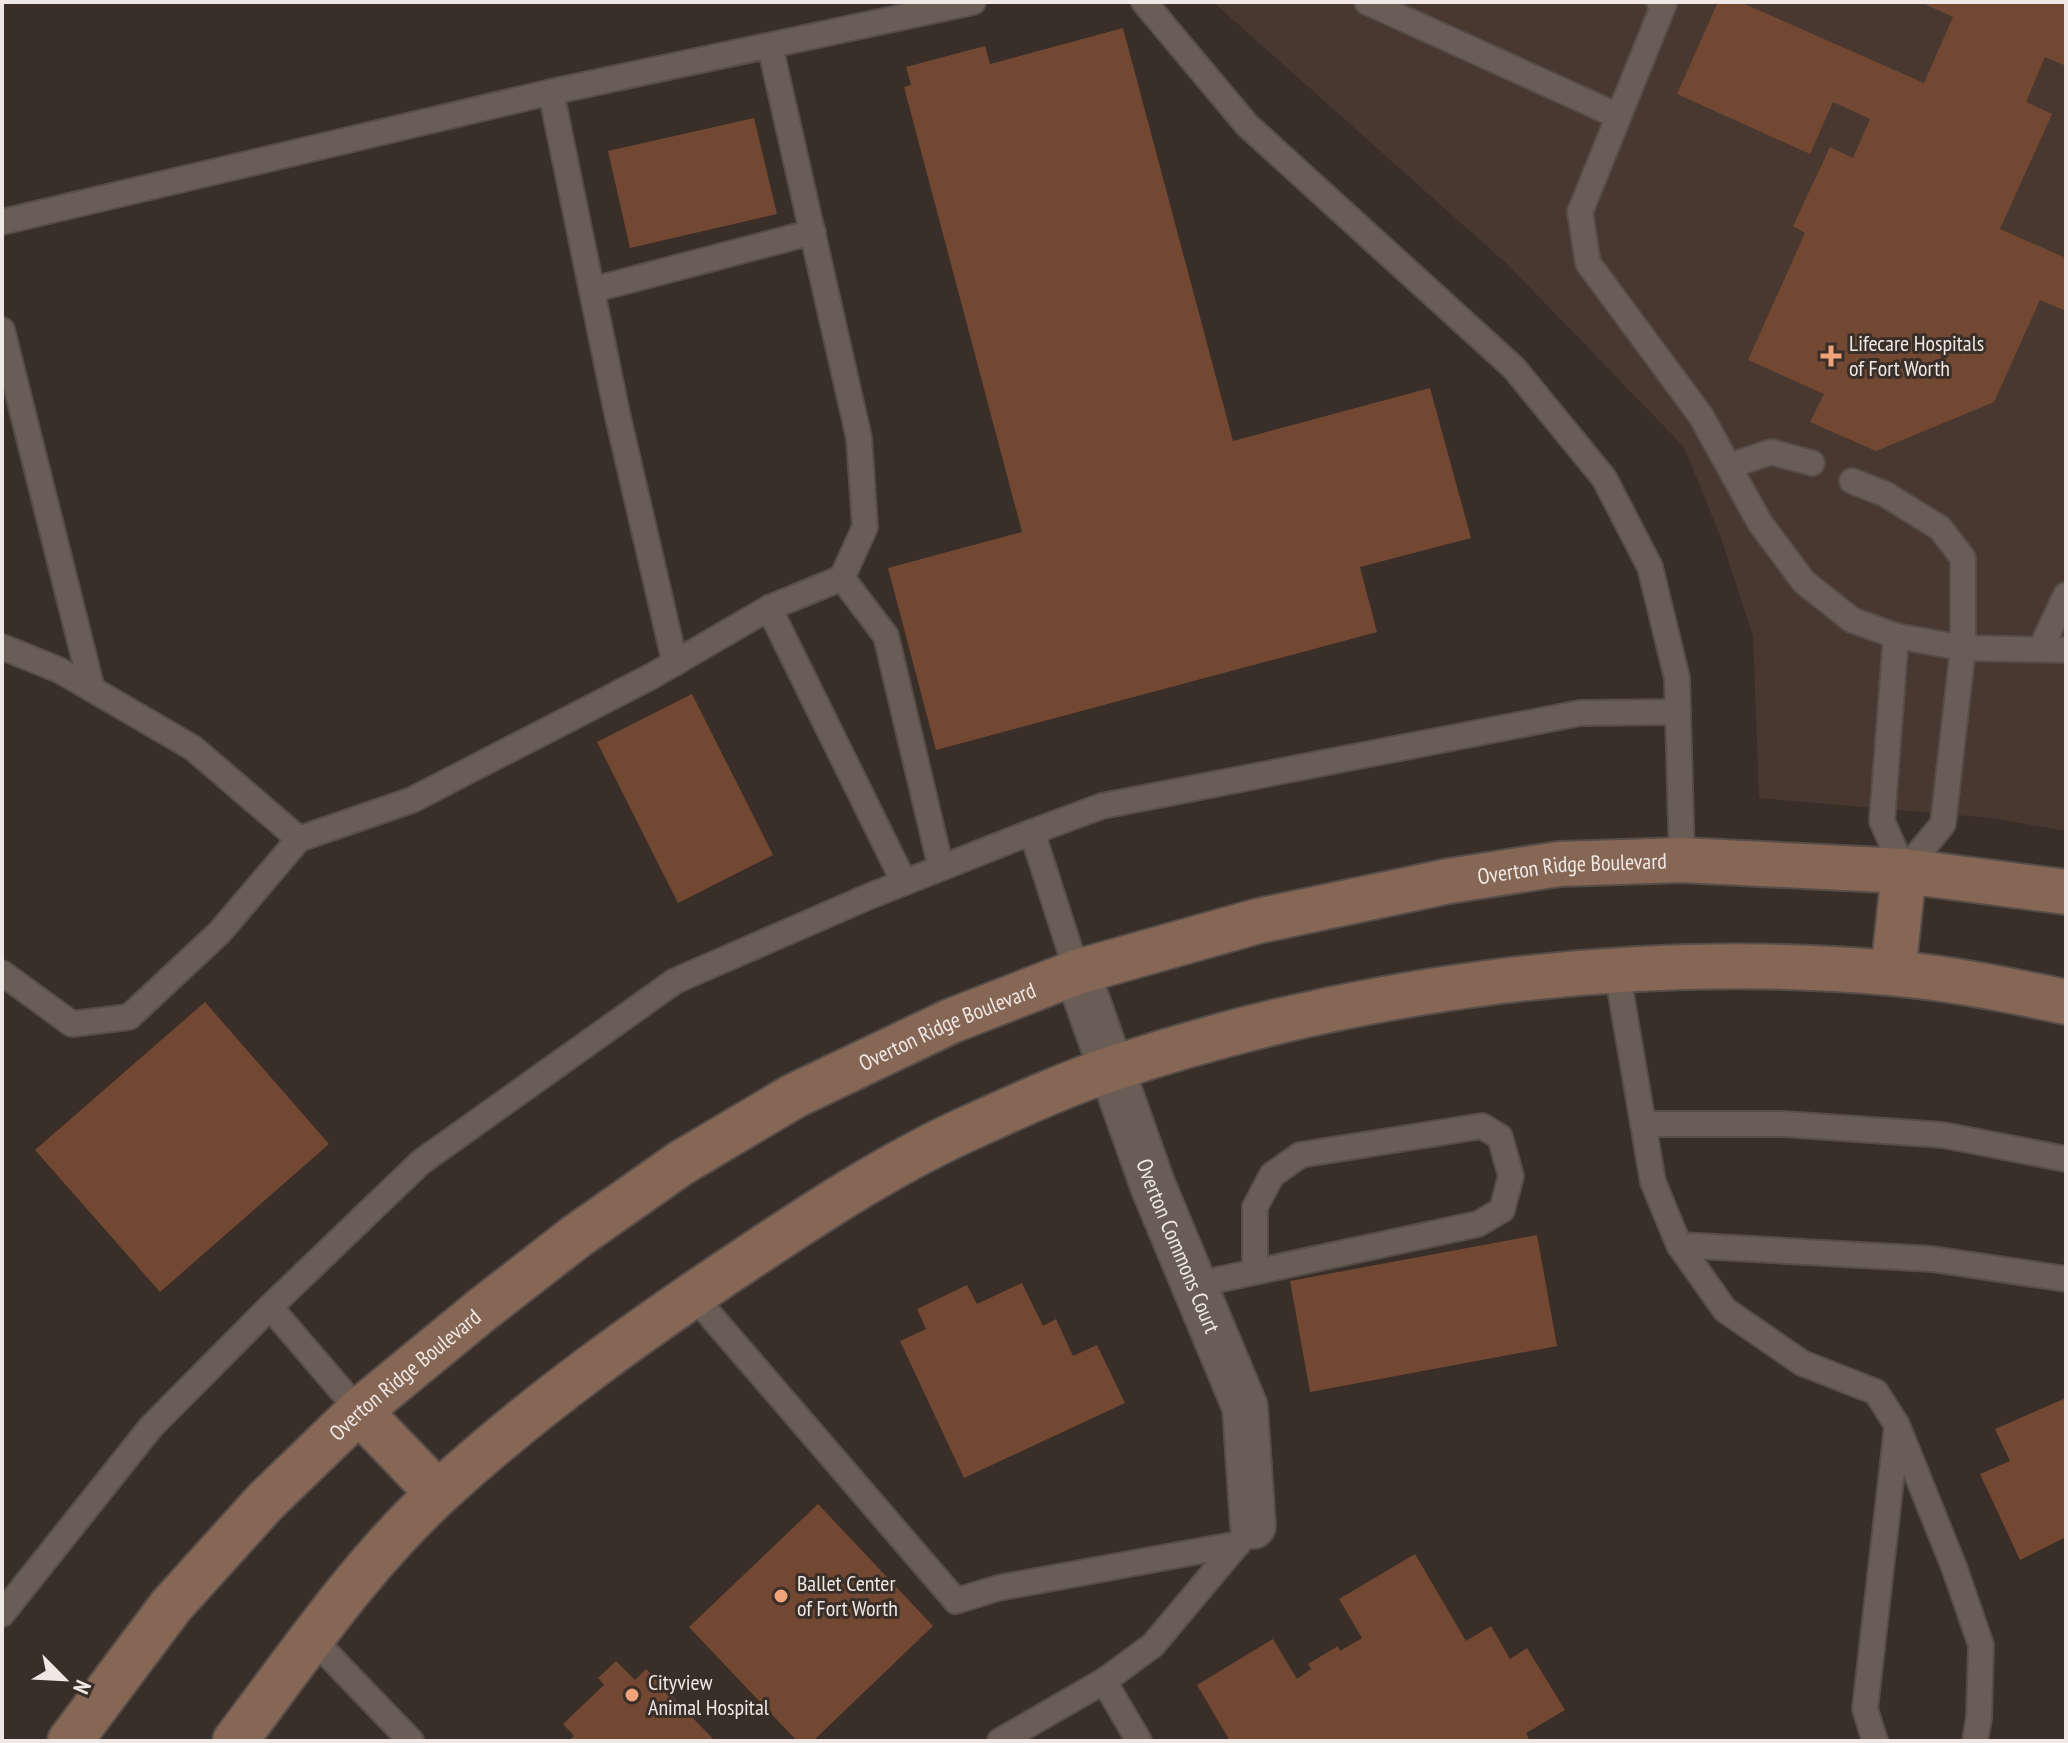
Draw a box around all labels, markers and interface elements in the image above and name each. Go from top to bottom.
place label: Lifecare Hospitals of Fort Worth [1849,329,1984,382]
marker: Lifecare Hospitals of Fort Worth [1820,345,1842,367]
street label: Overton Ridge Boulevard [1475,847,1667,890]
street label: Overton Ridge Boulevard [854,976,1039,1077]
street label: Overton Commons Court [1130,1155,1227,1337]
street label: Overton Ridge Boulevard [323,1303,486,1447]
place label: Ballet Center of Fort Worth [797,1569,898,1622]
marker: Ballet Center of Fort Worth [772,1587,790,1605]
north arrow [24,1639,104,1719]
place label: Cityview Animal Hospital [648,1668,770,1721]
text: N [67,1676,97,1698]
marker: Cityview Animal Hospital [623,1686,641,1704]

